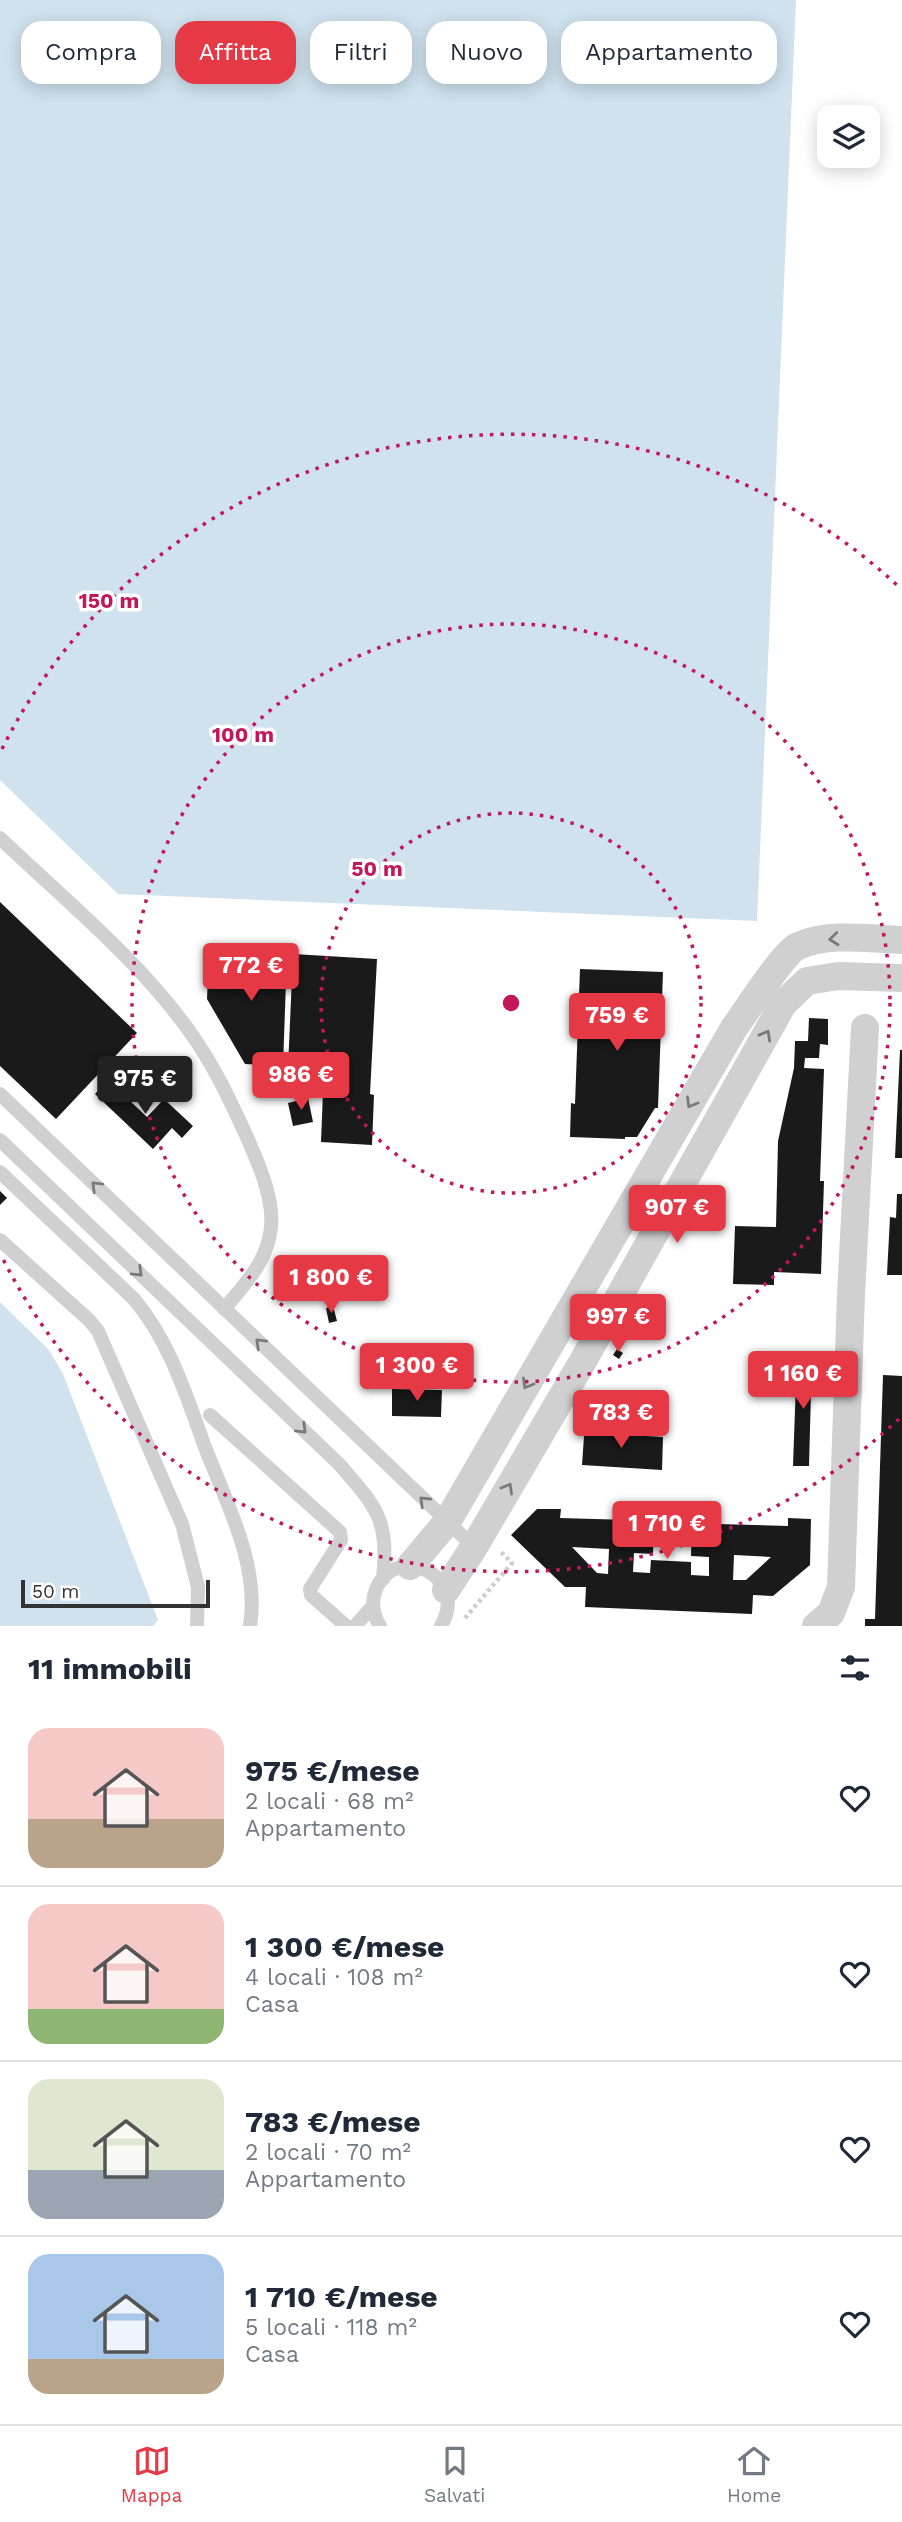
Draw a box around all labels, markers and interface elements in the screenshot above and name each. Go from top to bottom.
chip: Compra [21,21,161,84]
chip: Affitta [175,21,296,84]
chip: Filtri [310,21,412,84]
chip: Nuovo [426,21,547,84]
chip: Appartamento [561,21,777,84]
map controls [817,105,880,168]
button: layers [817,105,880,168]
text: 150 m [79,588,139,613]
text: 100 m [212,722,274,747]
text: 50 m [351,856,403,881]
one-way arrow [828,931,839,946]
pin: 772 € [202,944,300,1003]
text: 772 € [219,952,283,979]
centre of rings [499,991,523,1015]
pin: 759 € [568,993,666,1053]
text: 759 € [585,1002,649,1029]
one-way arrow [758,1030,771,1042]
pin: 986 € [252,1052,350,1112]
pin: 975 € [96,1056,194,1116]
text: 986 € [268,1061,334,1088]
text: 975 € [113,1065,177,1092]
one-way arrow [686,1095,699,1108]
one-way arrow [91,1181,104,1194]
pin: 907 € [628,1186,726,1245]
text: 907 € [645,1194,709,1221]
pin: 1 800 € [266,1256,396,1315]
one-way arrow [130,1263,143,1276]
text: 1 800 € [289,1264,373,1291]
pin: 997 € [569,1294,667,1354]
text: 997 € [586,1303,650,1330]
one-way arrow [255,1339,268,1352]
pin: 1 300 € [352,1344,482,1403]
text: 1 300 € [376,1352,458,1379]
pin: 1 160 € [738,1352,868,1411]
text: 1 160 € [764,1360,842,1387]
one-way arrow [522,1377,535,1390]
pin: 783 € [572,1390,670,1450]
text: 783 € [589,1399,653,1426]
one-way arrow [294,1421,307,1434]
one-way arrow [500,1483,513,1495]
one-way arrow [419,1496,432,1509]
pin: 1 710 € [602,1502,732,1561]
text: 1 710 € [628,1510,706,1537]
scale bar [21,1577,210,1609]
text: 50 m [32,1580,79,1603]
icon: filters [836,1649,874,1687]
text: 11 immobili [28,1651,192,1686]
text: 975 €/mese [245,1753,420,1788]
icon: home [84,1756,168,1840]
icon: heart [836,1779,874,1817]
text: 2 locali · 68 m² [245,1788,413,1815]
text: Appartamento [245,1815,406,1842]
text: 1 300 €/mese [245,1929,444,1964]
icon: home [84,1932,168,2016]
icon: heart [836,1955,874,1993]
text: 4 locali · 108 m² [245,1964,423,1991]
text: Casa [245,1991,299,2018]
text: 783 €/mese [245,2104,421,2139]
icon: home [84,2107,168,2191]
icon: heart [836,2130,874,2168]
text: 2 locali · 70 m² [245,2139,411,2166]
text: Appartamento [245,2166,406,2193]
text: 1 710 €/mese [245,2279,438,2314]
icon: home [84,2282,168,2366]
icon: heart [836,2305,874,2343]
text: 5 locali · 118 m² [245,2314,417,2341]
text: Casa [245,2341,299,2368]
tab: Mappa [121,2442,182,2507]
tab: Salvati [424,2442,485,2507]
tab: Home [727,2442,781,2507]

